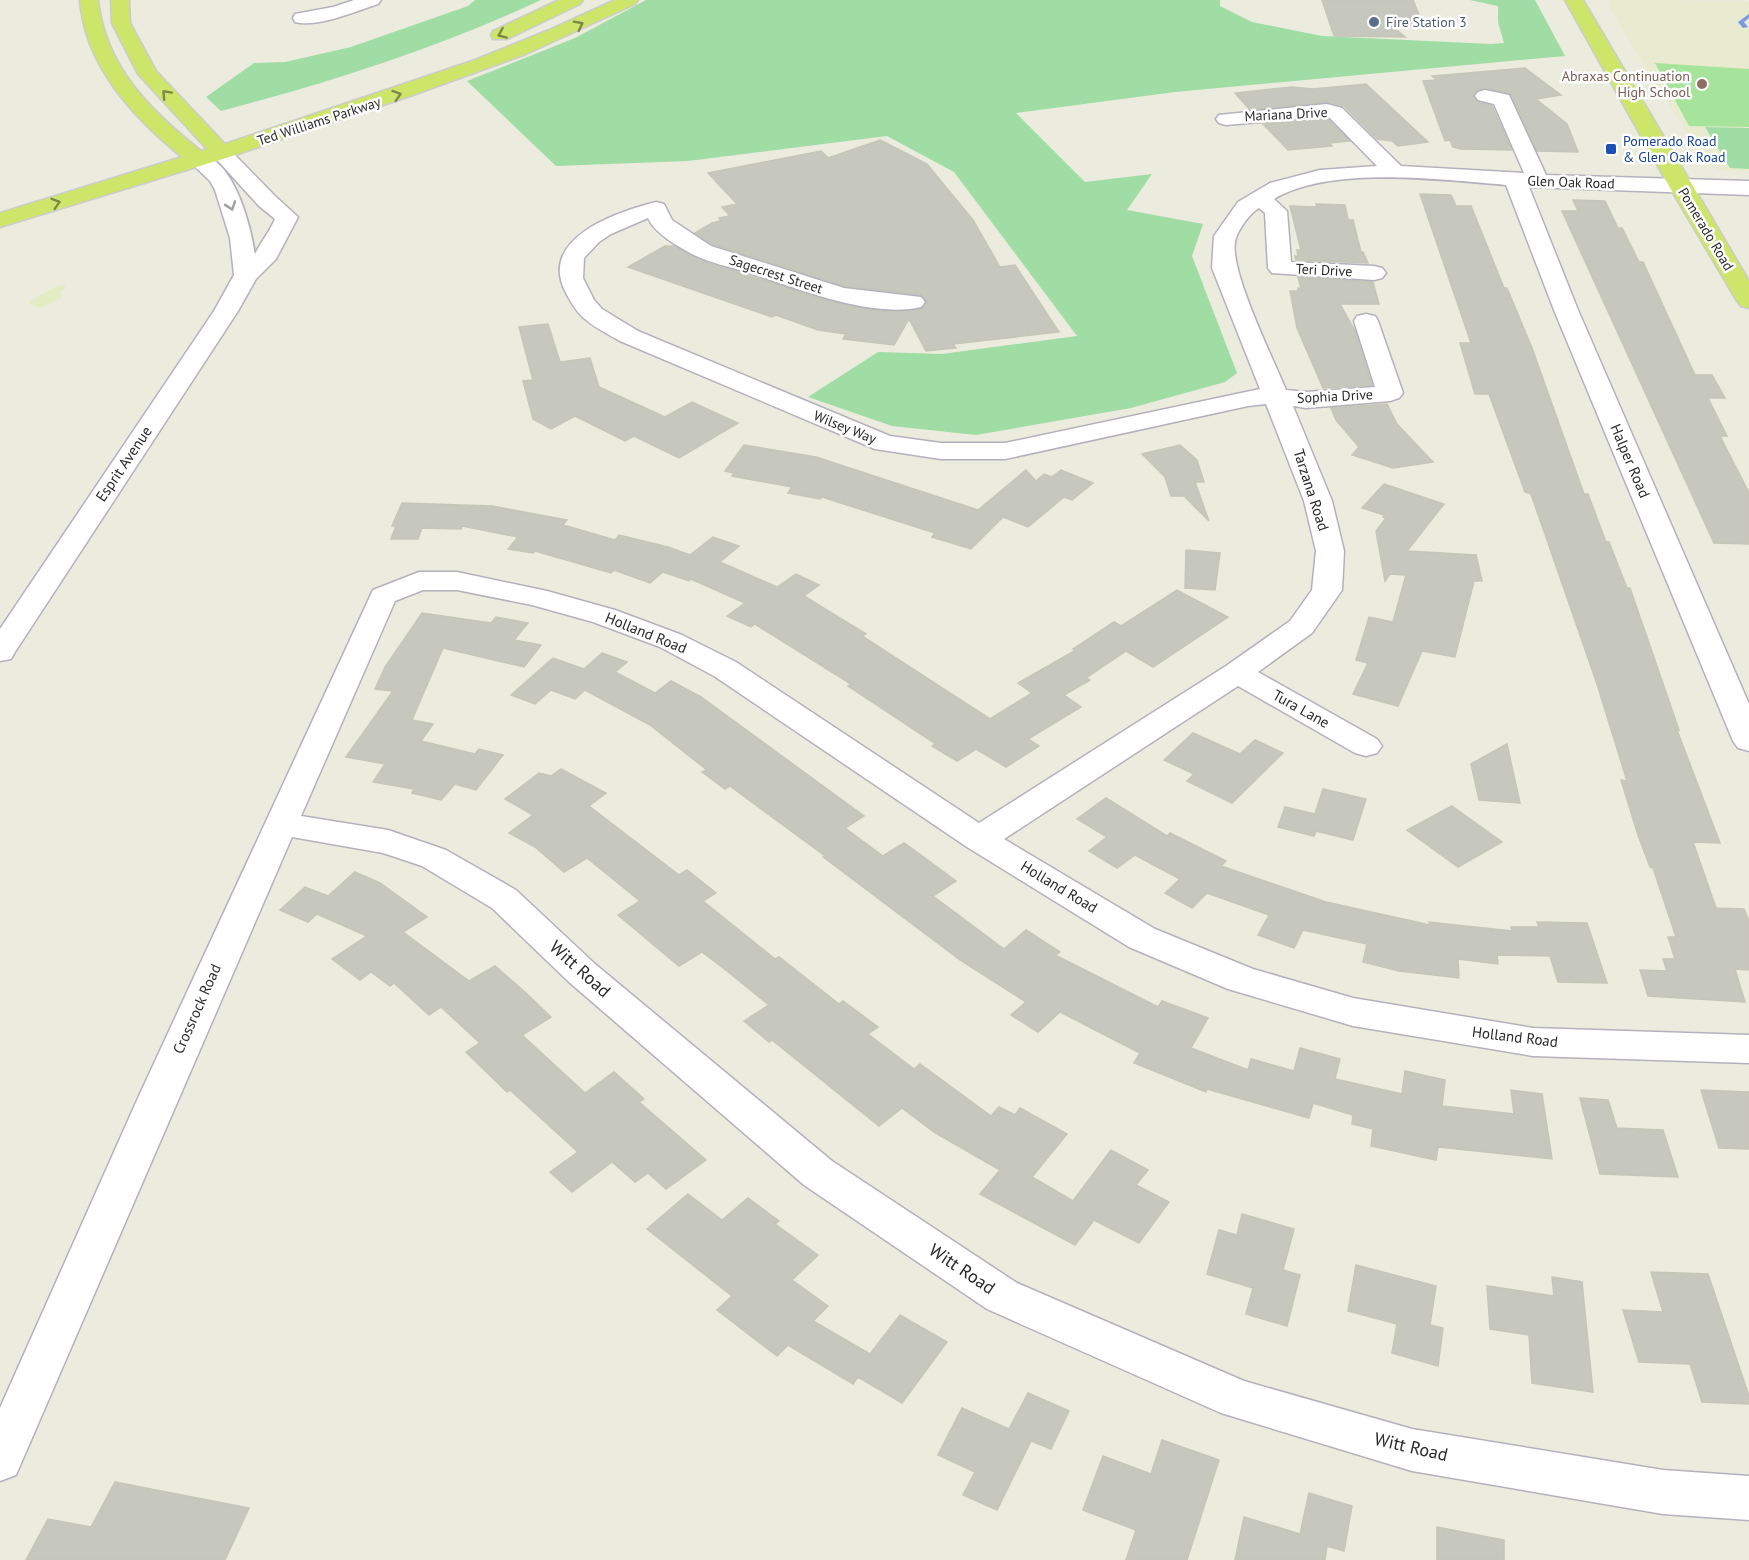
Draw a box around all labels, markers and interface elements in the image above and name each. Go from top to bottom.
place label: Fire Station 3 [1386,13,1467,31]
marker: Fire Station 3 [1367,15,1381,29]
one-way arrow [572,21,583,32]
one-way arrow [498,27,509,39]
place label: Abraxas Continuation High School [1562,67,1690,101]
marker: Abraxas Continuation High School [1695,77,1709,91]
one-way arrow [162,90,173,101]
one-way arrow [391,90,402,102]
street label: Ted Williams Parkway [255,92,383,149]
street label: Mariana Drive [1244,103,1328,125]
place label: Pomerado Road & Glen Oak Road [1623,132,1725,166]
marker: Pomerado Road & Glen Oak Road [1604,142,1618,156]
street label: Glen Oak Road [1527,171,1615,193]
street label: Pomerado Road [1674,184,1738,274]
one-way arrow [50,198,61,210]
one-way arrow [224,200,237,211]
street label: Sagecrest Street [727,250,825,298]
street label: Teri Drive [1295,260,1353,280]
street label: Sophia Drive [1297,385,1373,407]
street label: Wilsey Way [811,406,879,448]
street label: Halper Road [1606,421,1655,501]
street label: Esprit Avenue [91,422,156,505]
street label: Tarzana Road [1289,447,1334,533]
street label: Holland Road [603,608,690,658]
street label: Tura Lane [1269,685,1333,732]
street label: Holland Road [1017,856,1101,917]
street label: Witt Road [545,935,616,1002]
street label: Crossrock Road [168,961,225,1057]
street label: Holland Road [1471,1022,1559,1051]
street label: Witt Road [925,1238,1000,1299]
street label: Witt Road [1372,1427,1450,1466]

